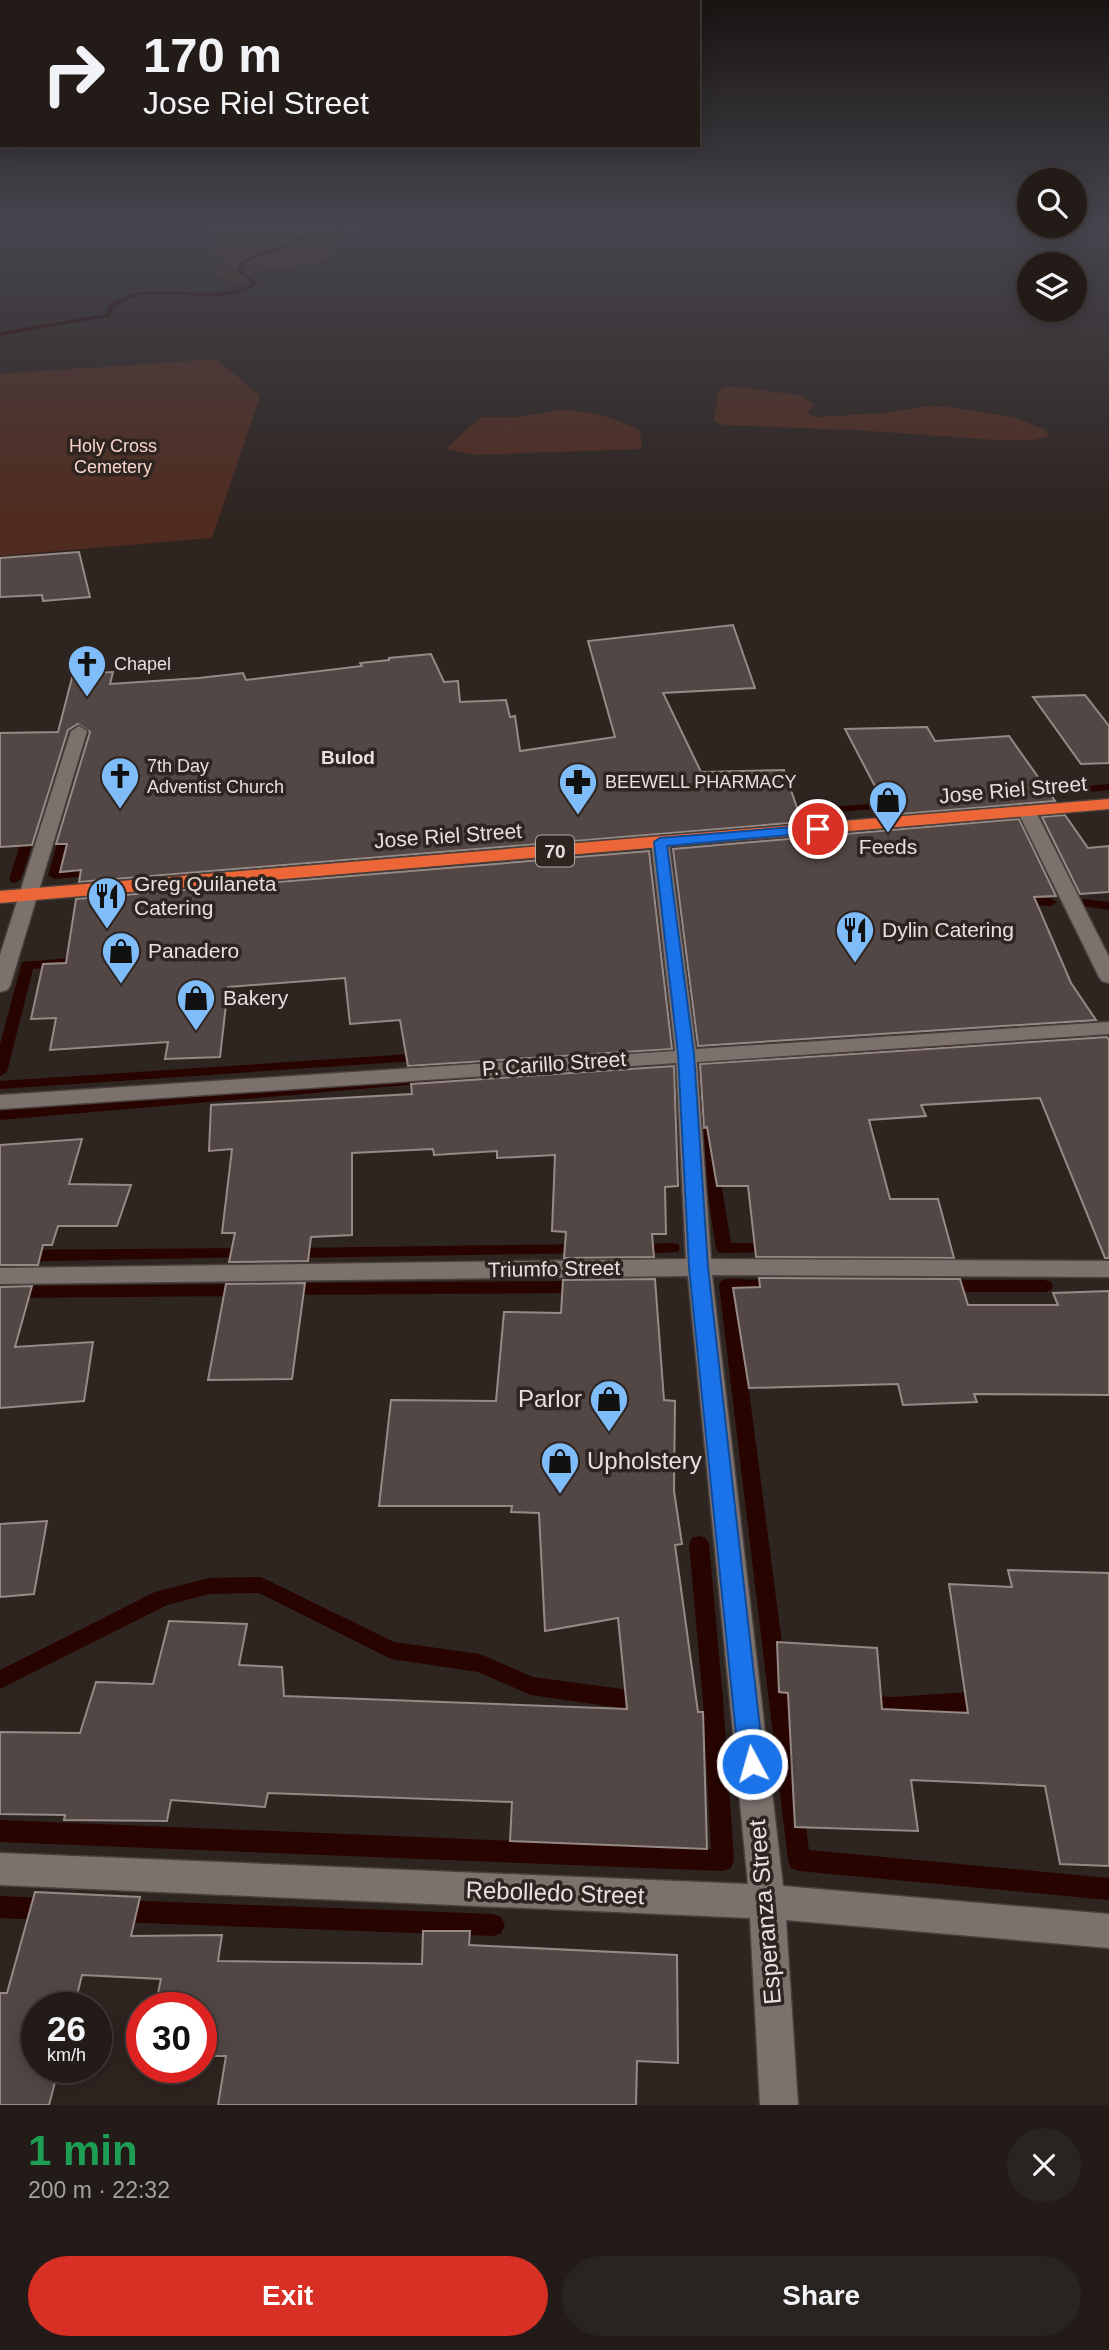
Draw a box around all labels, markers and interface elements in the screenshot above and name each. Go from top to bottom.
icon: right [28,28,119,119]
text: 170 m [143,28,282,82]
text: Jose Riel Street [143,85,369,121]
map controls [1017,168,1087,322]
button: search [1017,168,1087,238]
button: layers [1017,252,1087,322]
park label: Holy Cross Cemetery [69,436,157,477]
church icon: Chapel [66,643,108,698]
place label: Chapel [114,654,171,674]
district label: Bulod [321,747,375,768]
church icon: 7th Day Adventist Church [99,755,141,810]
place label: 7th Day Adventist Church [147,756,284,797]
pharmacy icon: BEEWELL PHARMACY [557,761,599,816]
place label: BEEWELL PHARMACY [605,772,796,792]
street label: Jose Riel Street [938,772,1088,807]
shop icon: Feeds [867,779,909,834]
pin [788,799,848,859]
icon: arrive [799,810,837,848]
street label: Jose Riel Street [373,819,523,852]
place label: Feeds [859,835,917,858]
road number: 70 [536,836,574,866]
place label: Greg Quilaneta Catering [134,872,277,919]
restaurant icon: Greg Quilaneta Catering [86,875,128,930]
restaurant icon: Dylin Catering [834,909,876,964]
place label: Dylin Catering [882,918,1014,941]
shop icon: Panadero [100,930,142,985]
place label: Panadero [148,939,239,962]
shop icon: Bakery [175,977,217,1032]
place label: Bakery [223,986,289,1009]
street label: P. Carillo Street [481,1047,627,1080]
street label: Triumfo Street [488,1256,620,1281]
shop icon: Parlor [588,1378,630,1433]
place label: Parlor [518,1385,582,1412]
shop icon: Upholstery [539,1440,581,1495]
place label: Upholstery [587,1447,702,1474]
position arrow [715,1727,789,1801]
street label: Esperanza Street [743,1818,786,2006]
street label: Rebolledo Street [465,1876,645,1909]
speed limit sign: 30 [126,1992,217,2083]
text: 26 [47,2009,86,2048]
text: km/h [47,2045,86,2065]
text: 1 min [28,2127,138,2174]
button: close [1007,2128,1081,2202]
text: 200 m · 22:32 [28,2177,170,2203]
button: Exit [28,2256,548,2336]
button: Share [562,2256,1081,2336]

